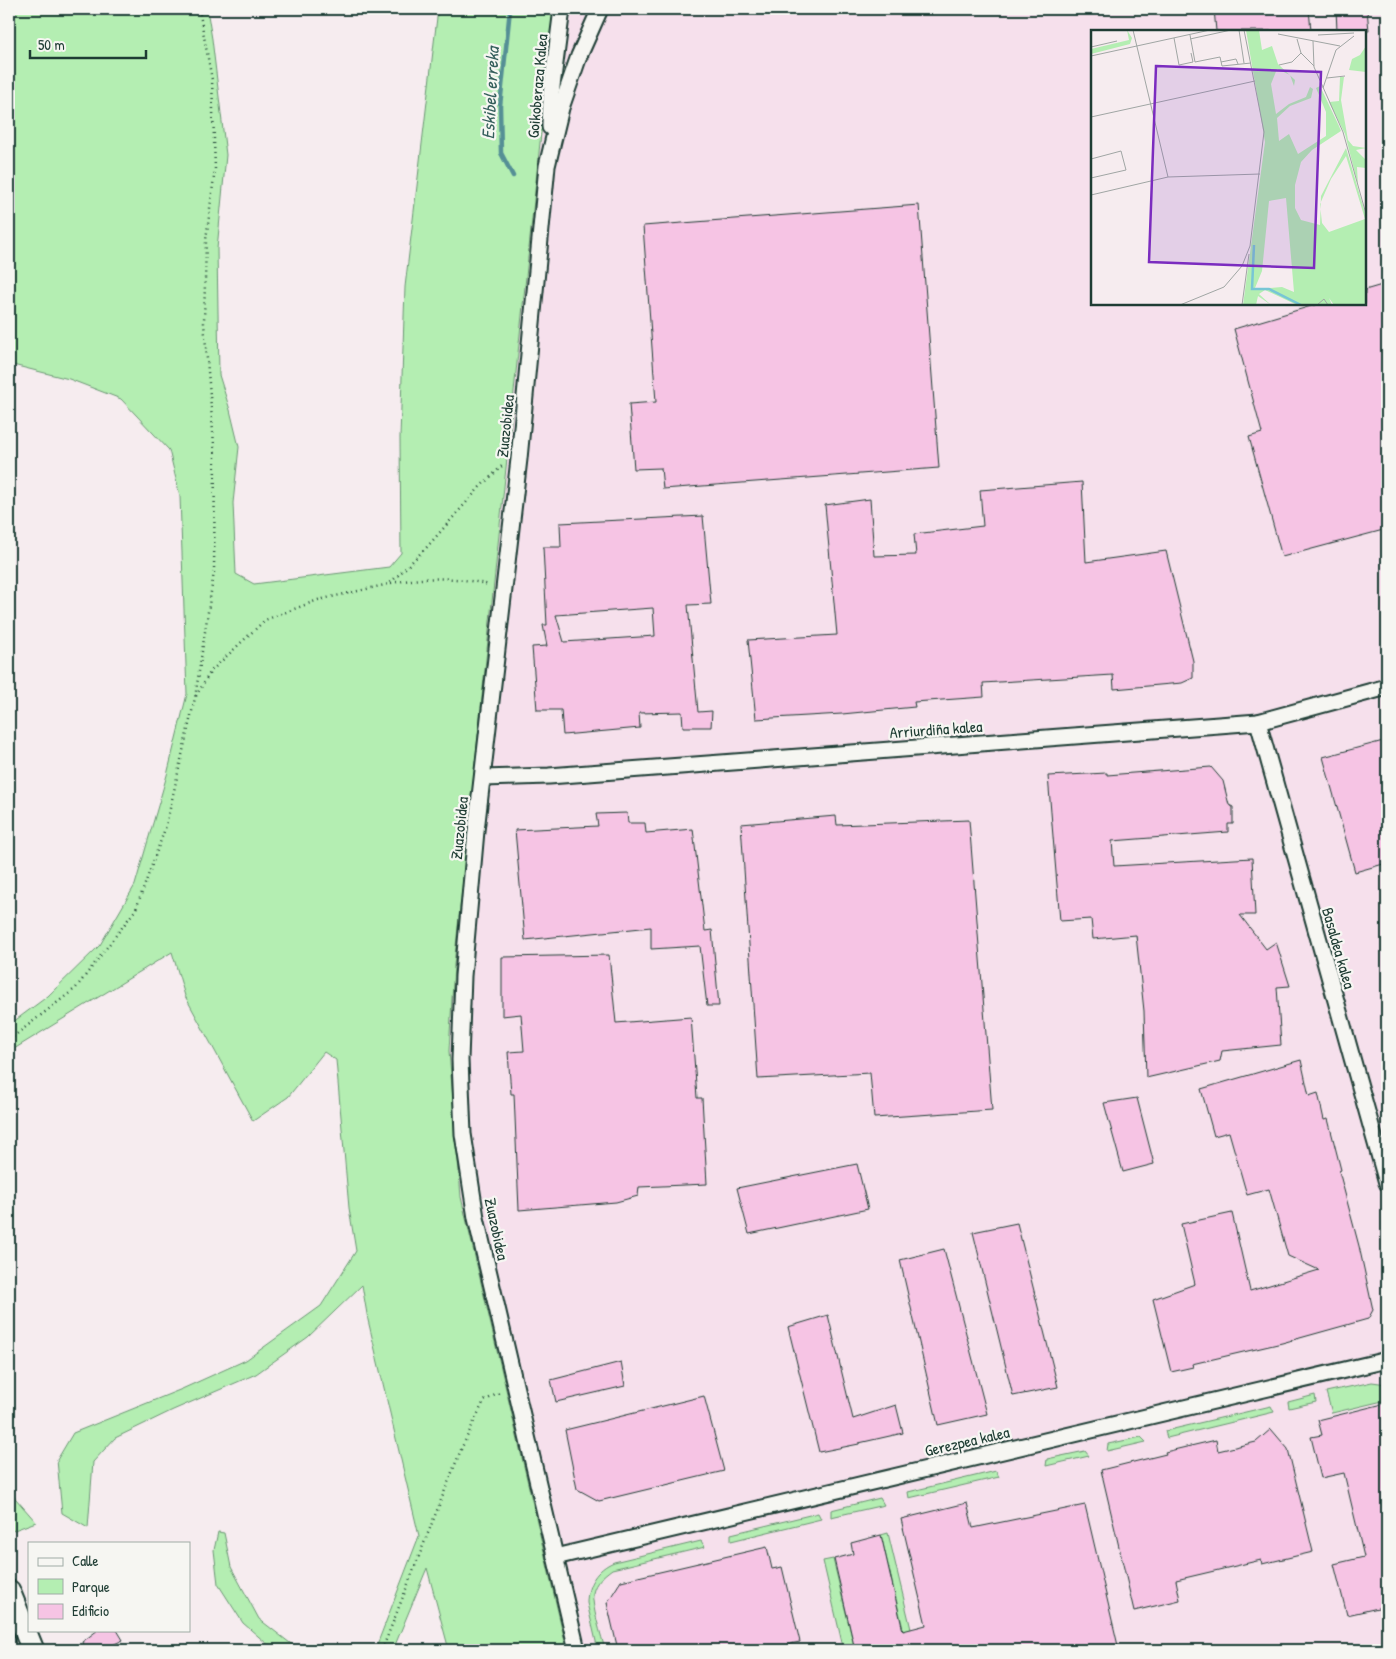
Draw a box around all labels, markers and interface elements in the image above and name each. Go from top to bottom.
scale bar [30,28,146,60]
inset map [1091,30,1366,305]
street label: Goikoberaza Kalea [521,33,553,139]
text: 50 m [38,34,65,55]
water label: Eskibel erreka [475,44,505,140]
street label: Zuazobidea [491,393,519,459]
street label: Arriurdiña kalea [889,715,983,743]
street label: Zuazobidea [445,795,473,861]
street label: Basaldea kalea [1317,905,1361,991]
street label: Zuazobidea [480,1196,514,1262]
street label: Gerezpea kalea [922,1421,1012,1461]
legend [28,1542,190,1632]
text: Calle [72,1550,99,1571]
text: Parque [72,1576,110,1597]
text: Edificio [72,1600,109,1621]

